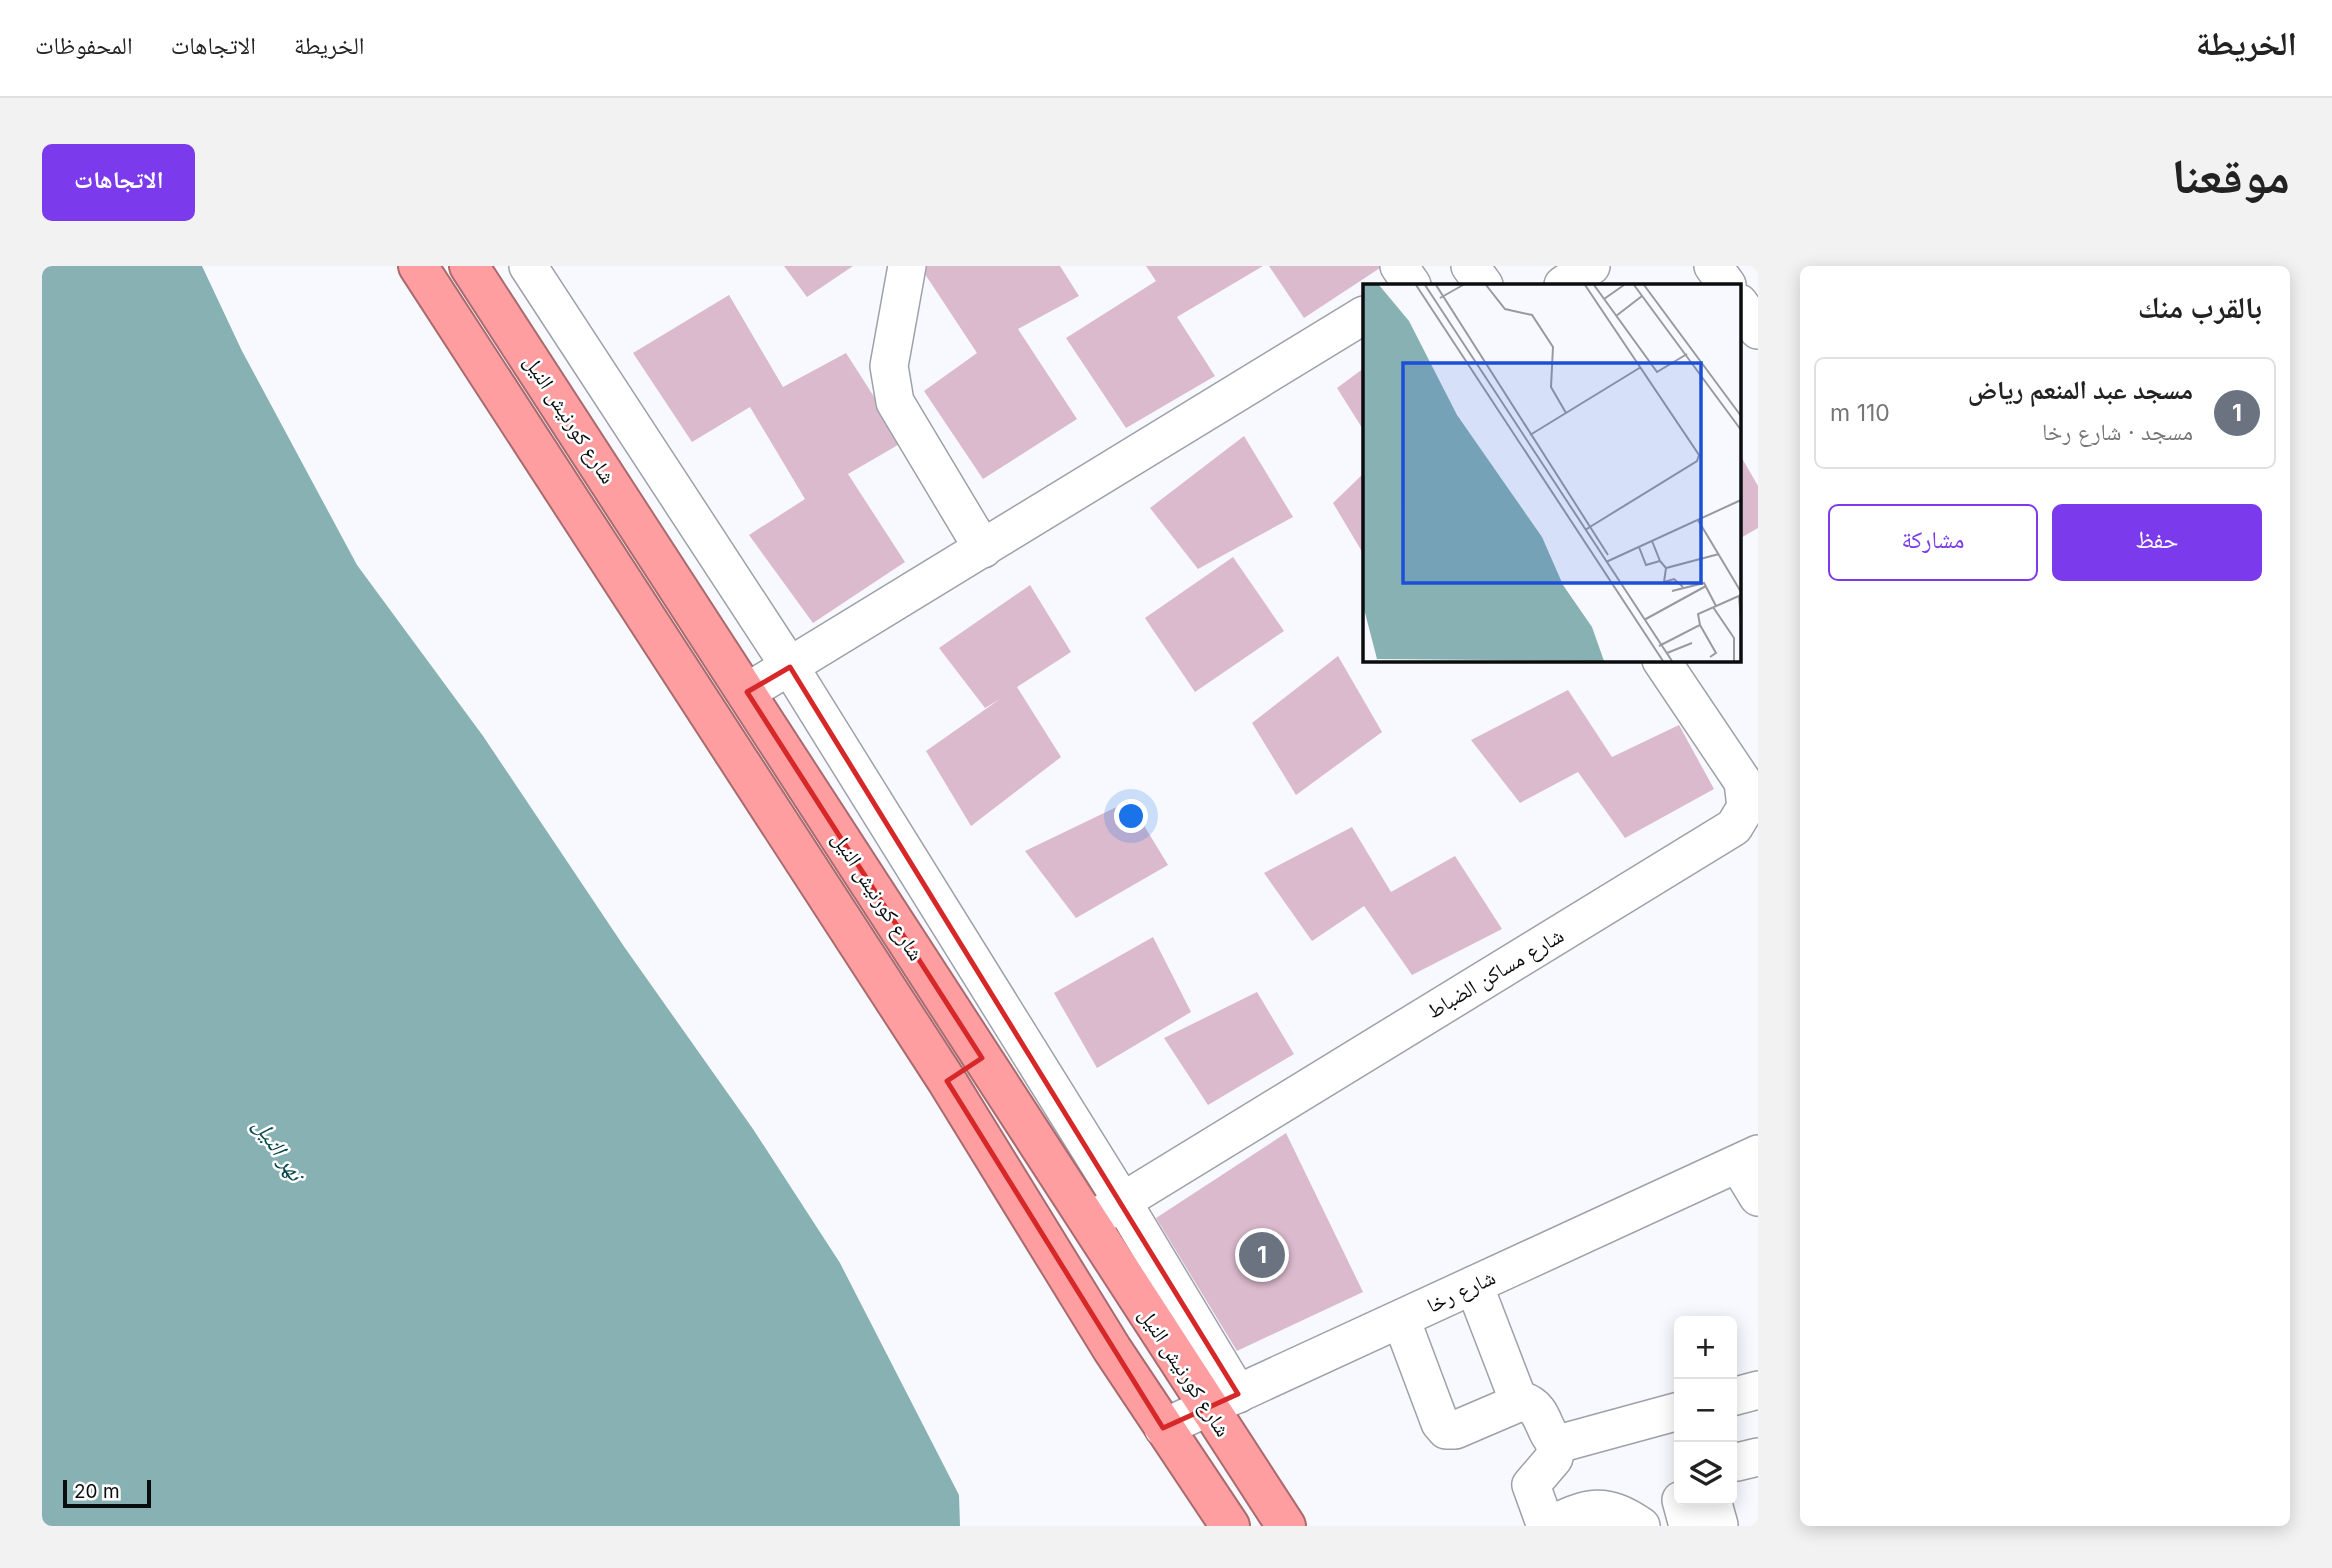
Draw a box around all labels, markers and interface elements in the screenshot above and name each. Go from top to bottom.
text: الخريطة [2196,23,2297,63]
text: المحفوظات [35,31,133,60]
text: الاتجاهات [171,31,256,60]
text: الخريطة [294,31,365,60]
button: الاتجاهات [42,144,195,221]
text: موقعنا [2172,146,2290,205]
inset map [1363,284,1741,662]
text: بالقرب منك [2138,289,2262,325]
street label: شارع كورنيش النيل [518,350,621,489]
text: مسجد عبد المنعم رياض [1968,374,2193,405]
text: 110 m [1830,399,1890,427]
text: 1 [2232,399,2242,427]
text: مسجد · شارع رخا [2042,418,2193,446]
button: مشاركة [1828,504,2038,581]
button: حفظ [2052,504,2262,581]
your location [1114,799,1148,833]
street label: شارع كورنيش النيل [826,827,929,966]
street label: شارع مساكن الضباط [1422,922,1568,1024]
water label: نهر النيل [247,1112,312,1189]
pin: 1 [1239,1229,1285,1281]
street label: شارع رخا [1423,1264,1500,1319]
street label: شارع كورنيش النيل [1133,1303,1236,1442]
map controls [1674,1316,1737,1505]
button: + [1674,1316,1737,1379]
button: − [1674,1379,1737,1442]
button: layers [1674,1442,1737,1505]
scale bar [63,1477,150,1509]
text: 20 m [74,1480,120,1503]

